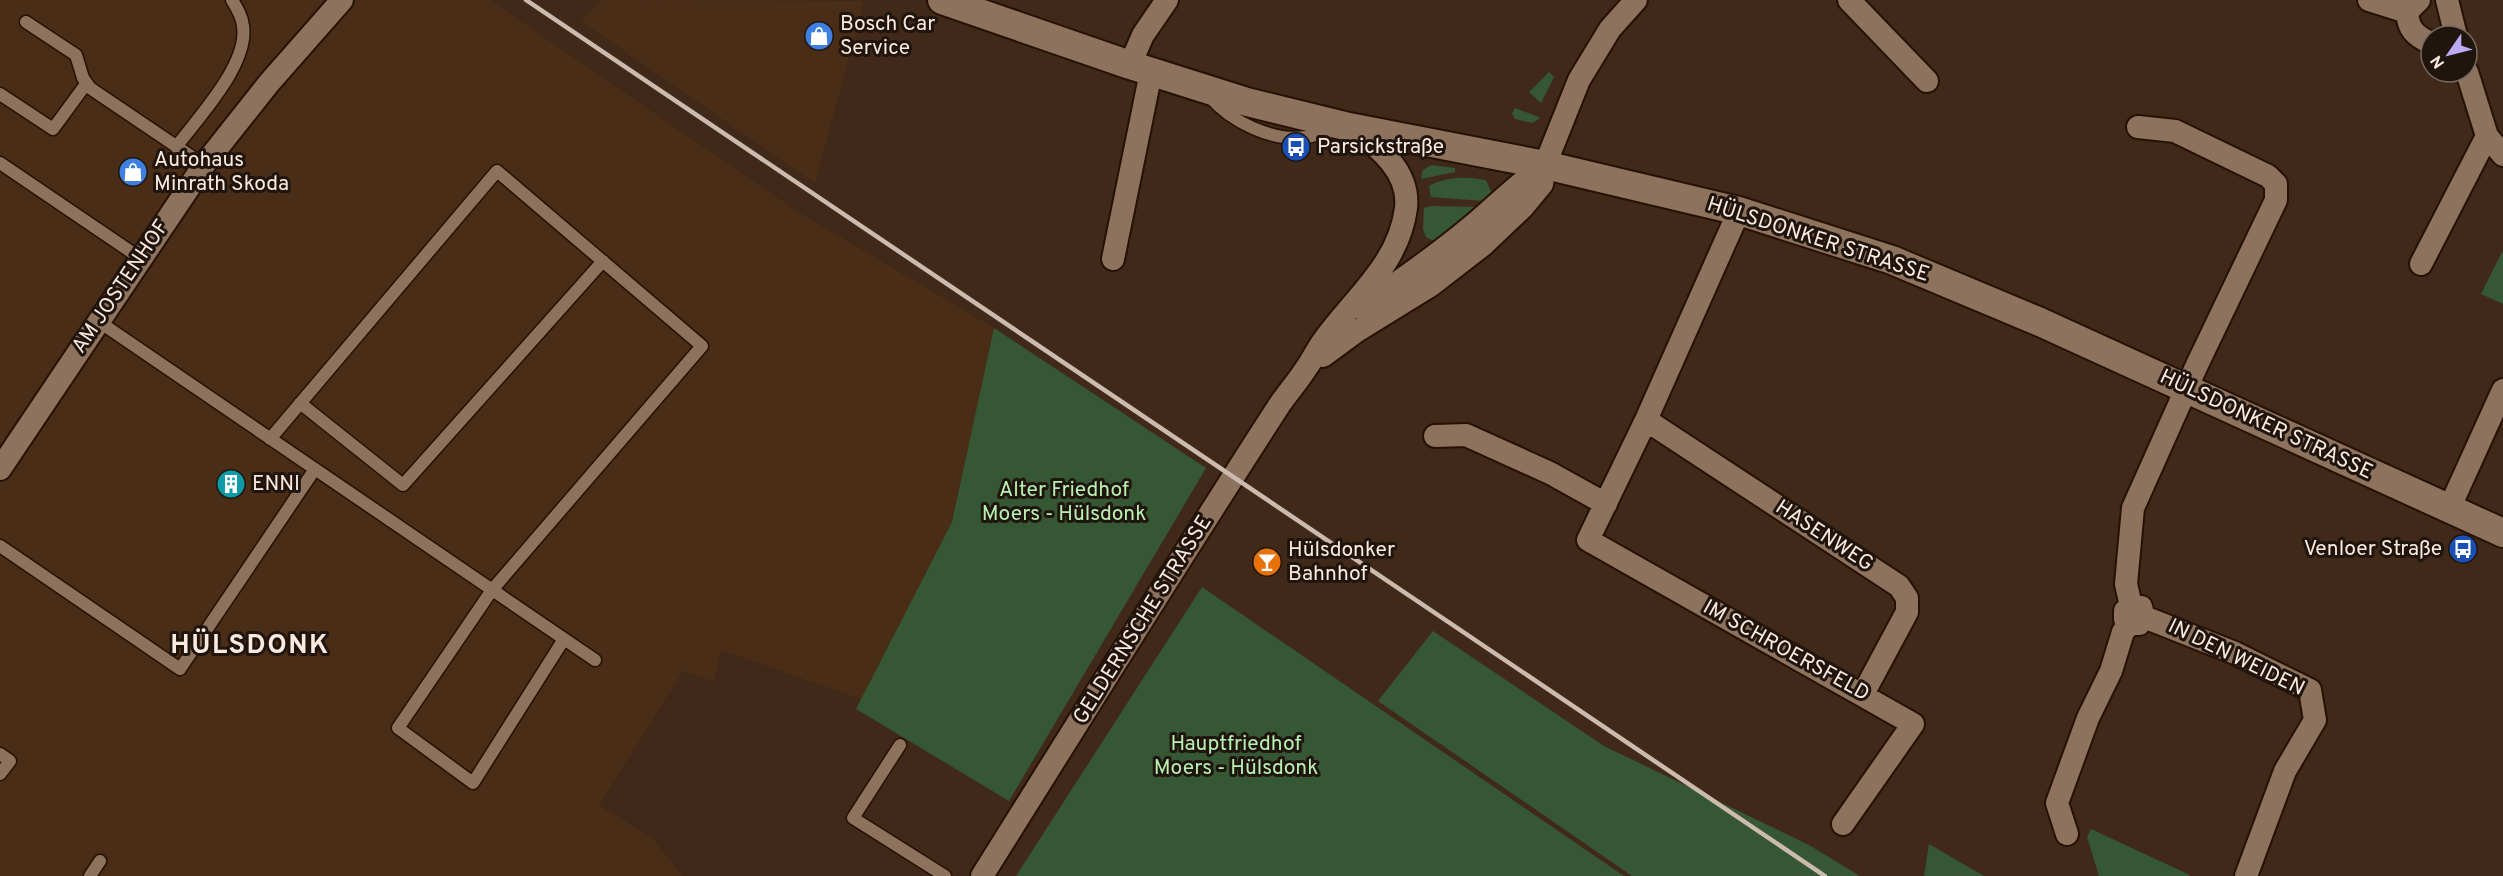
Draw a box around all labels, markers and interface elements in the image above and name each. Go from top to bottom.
place label: Bosch Car Service [840,11,935,62]
shop icon: Bosch Car Service [803,20,835,52]
north arrow [2419,24,2479,84]
text: N [2427,51,2450,72]
bus stop icon: Parsickstraße [1280,131,1312,163]
place label: Parsickstraße [1317,134,1444,161]
place label: Autohaus Minrath Skoda [154,147,289,198]
shop icon: Autohaus Minrath Skoda [117,156,149,188]
street label: HÜLSDONKER STRASSE [1703,191,1933,289]
street label: AM JOSTENHOF [66,215,176,359]
street label: HÜLSDONKER STRASSE [2155,364,2377,486]
building icon: ENNI [215,468,247,500]
place label: ENNI [252,471,300,498]
park label: Alter Friedhof Moers - Hülsdonk [982,477,1146,528]
street label: HASENWEG [1770,494,1878,578]
street label: GELDERNSCHE STRASSE [1068,510,1218,730]
bus stop icon: Venloer Straße [2447,533,2479,565]
place label: Venloer Straße [2304,536,2442,563]
place label: Hülsdonker Bahnhof [1288,537,1395,588]
bar icon: Hülsdonker Bahnhof [1251,546,1283,578]
street label: IM SCHROERSFELD [1698,594,1874,708]
street label: IN DEN WEIDEN [2163,613,2309,703]
district label: HÜLSDONK [170,628,330,663]
park label: Hauptfriedhof Moers - Hülsdonk [1154,731,1318,782]

